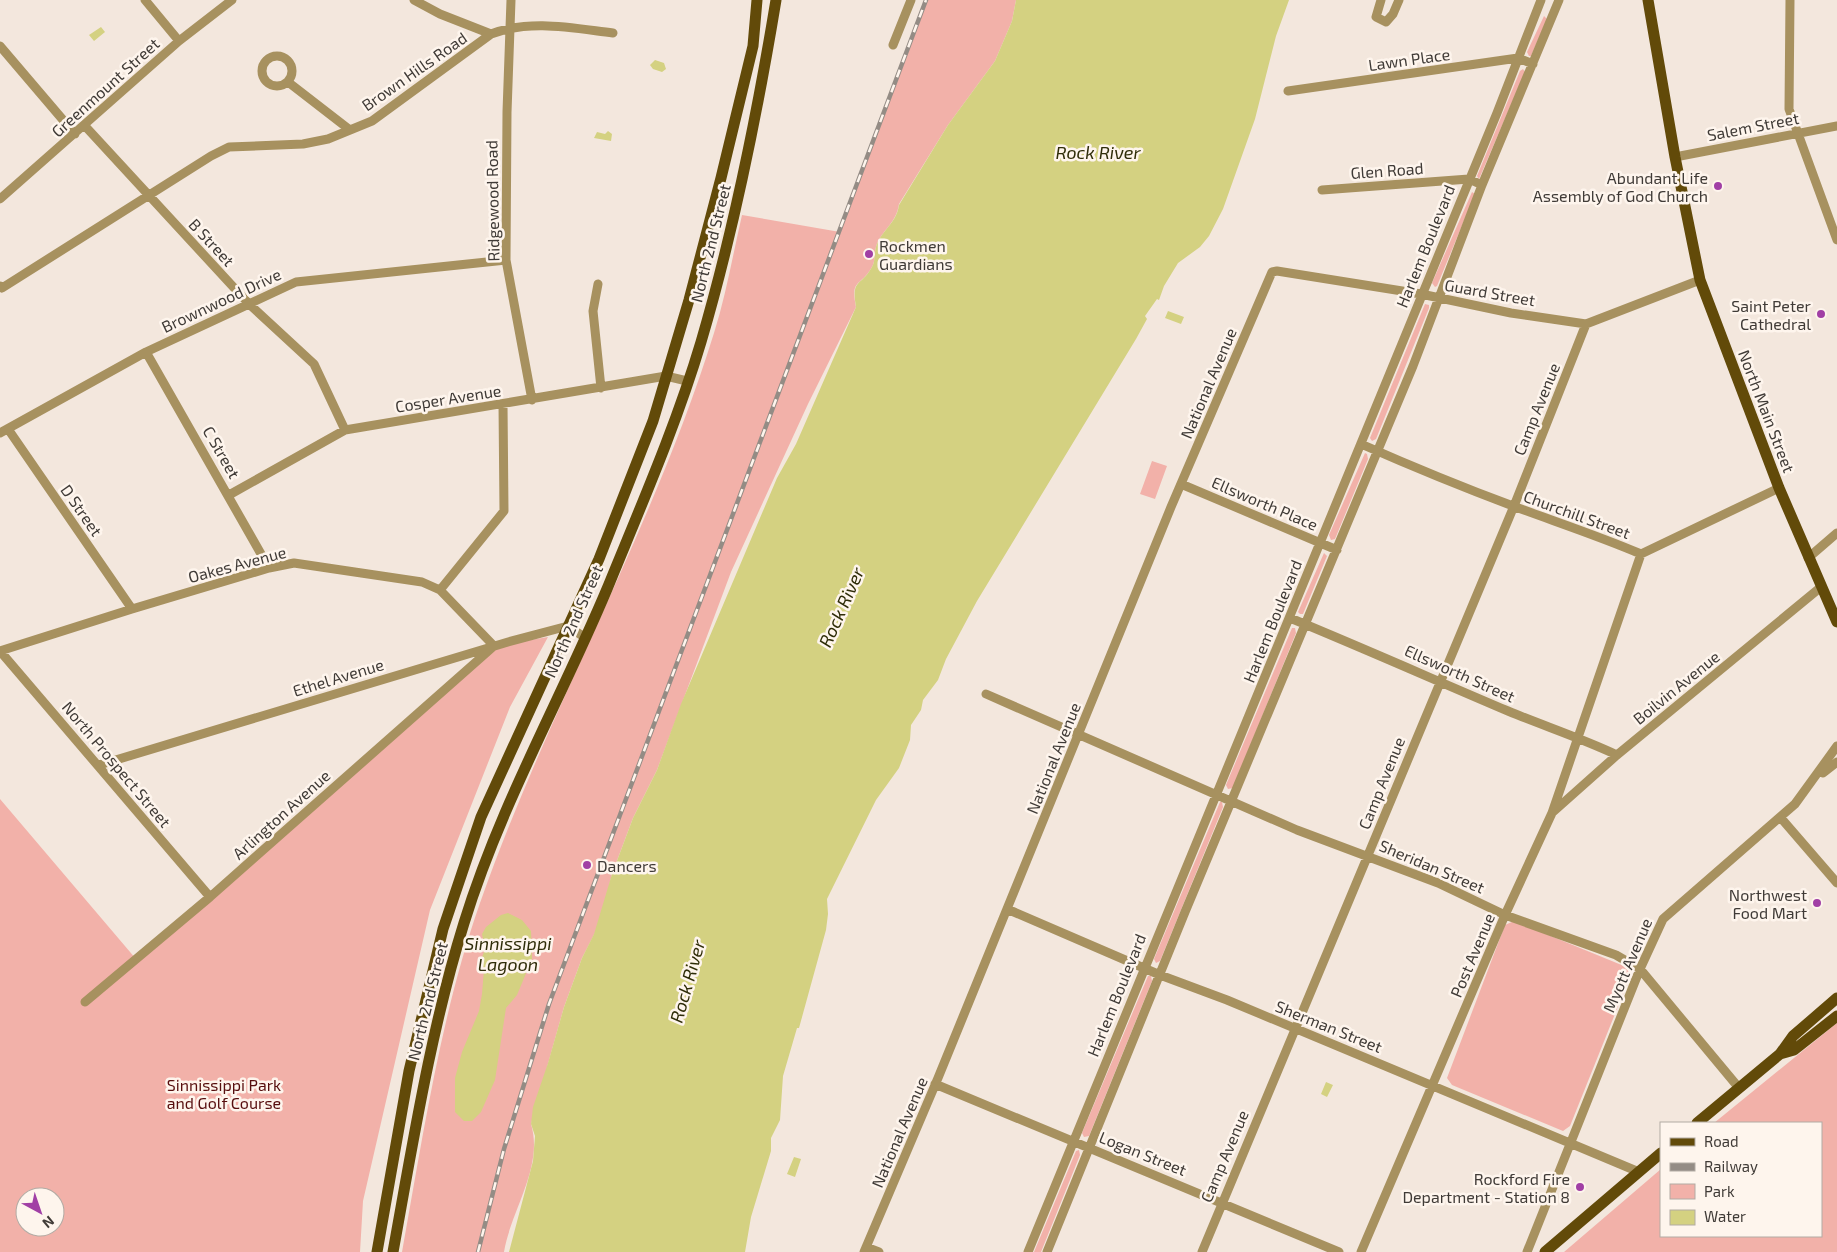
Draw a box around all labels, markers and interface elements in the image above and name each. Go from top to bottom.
street label: Brown Hills Road [358,28,470,114]
street label: Greenmount Street [47,34,163,140]
street label: Lawn Place [1367,44,1451,74]
street label: Salem Street [1705,108,1801,144]
street label: Ridgewood Road [481,140,503,262]
water label: Rock River [1055,141,1141,163]
street label: Glen Road [1350,158,1424,182]
place label: Abundant Life Assembly of God Church [1533,168,1708,205]
marker: Abundant Life Assembly of God Church [1712,180,1724,192]
street label: North 2nd Street [686,182,734,304]
street label: Harlem Boulevard [1392,182,1458,310]
street label: B Street [185,214,239,270]
place label: Rockmen Guardians [879,236,953,273]
marker: Rockmen Guardians [863,248,875,260]
street label: Brownwood Drive [158,264,284,336]
street label: Guard Street [1443,275,1537,309]
place label: Saint Peter Cathedral [1731,296,1812,333]
marker: Saint Peter Cathedral [1815,308,1827,320]
street label: National Avenue [1176,325,1240,441]
street label: North Main Street [1735,347,1799,475]
street label: Camp Avenue [1509,360,1563,458]
street label: Cosper Avenue [394,380,502,416]
street label: C Street [199,423,245,481]
street label: Ellsworth Place [1209,472,1321,534]
street label: D Street [57,481,107,539]
street label: Churchill Street [1521,486,1633,542]
street label: Oakes Avenue [186,542,288,586]
street label: Harlem Boulevard [1239,557,1305,685]
street label: North 2nd Street [540,562,606,680]
water label: Rock River [814,563,869,650]
street label: Ellsworth Street [1402,640,1518,706]
street label: Boilvin Avenue [1629,646,1723,728]
street label: Ethel Avenue [290,654,386,700]
street label: North Prospect Street [59,697,175,831]
street label: National Avenue [1022,700,1084,816]
street label: Camp Avenue [1354,734,1408,832]
street label: Arlington Avenue [228,765,334,863]
street label: Sheridan Street [1376,835,1488,897]
place label: Dancers [597,856,657,875]
marker: Dancers [581,859,593,871]
place label: Northwest Food Mart [1729,885,1807,922]
marker: Northwest Food Mart [1811,897,1823,909]
street label: Post Avenue [1446,910,1498,1000]
street label: Myott Avenue [1599,915,1655,1015]
street label: Harlem Boulevard [1083,931,1149,1059]
water label: Sinnissippi Lagoon [464,932,552,975]
water label: Rock River [665,936,710,1025]
street label: North 2nd Street [403,940,451,1062]
street label: Sherman Street [1273,996,1385,1056]
street label: National Avenue [867,1074,931,1190]
park label: Sinnissippi Park and Golf Course [167,1075,281,1112]
street label: Camp Avenue [1196,1107,1252,1205]
legend [1660,1122,1822,1237]
street label: Logan Street [1097,1127,1189,1179]
text: Road [1704,1132,1739,1150]
text: Railway [1704,1157,1758,1175]
place label: Rockford Fire Department - Station 8 [1402,1169,1570,1206]
marker: Rockford Fire Department - Station 8 [1574,1181,1586,1193]
text: Park [1704,1182,1735,1200]
north arrow [15,1187,65,1237]
text: Water [1704,1207,1746,1225]
text: N [39,1213,58,1232]

